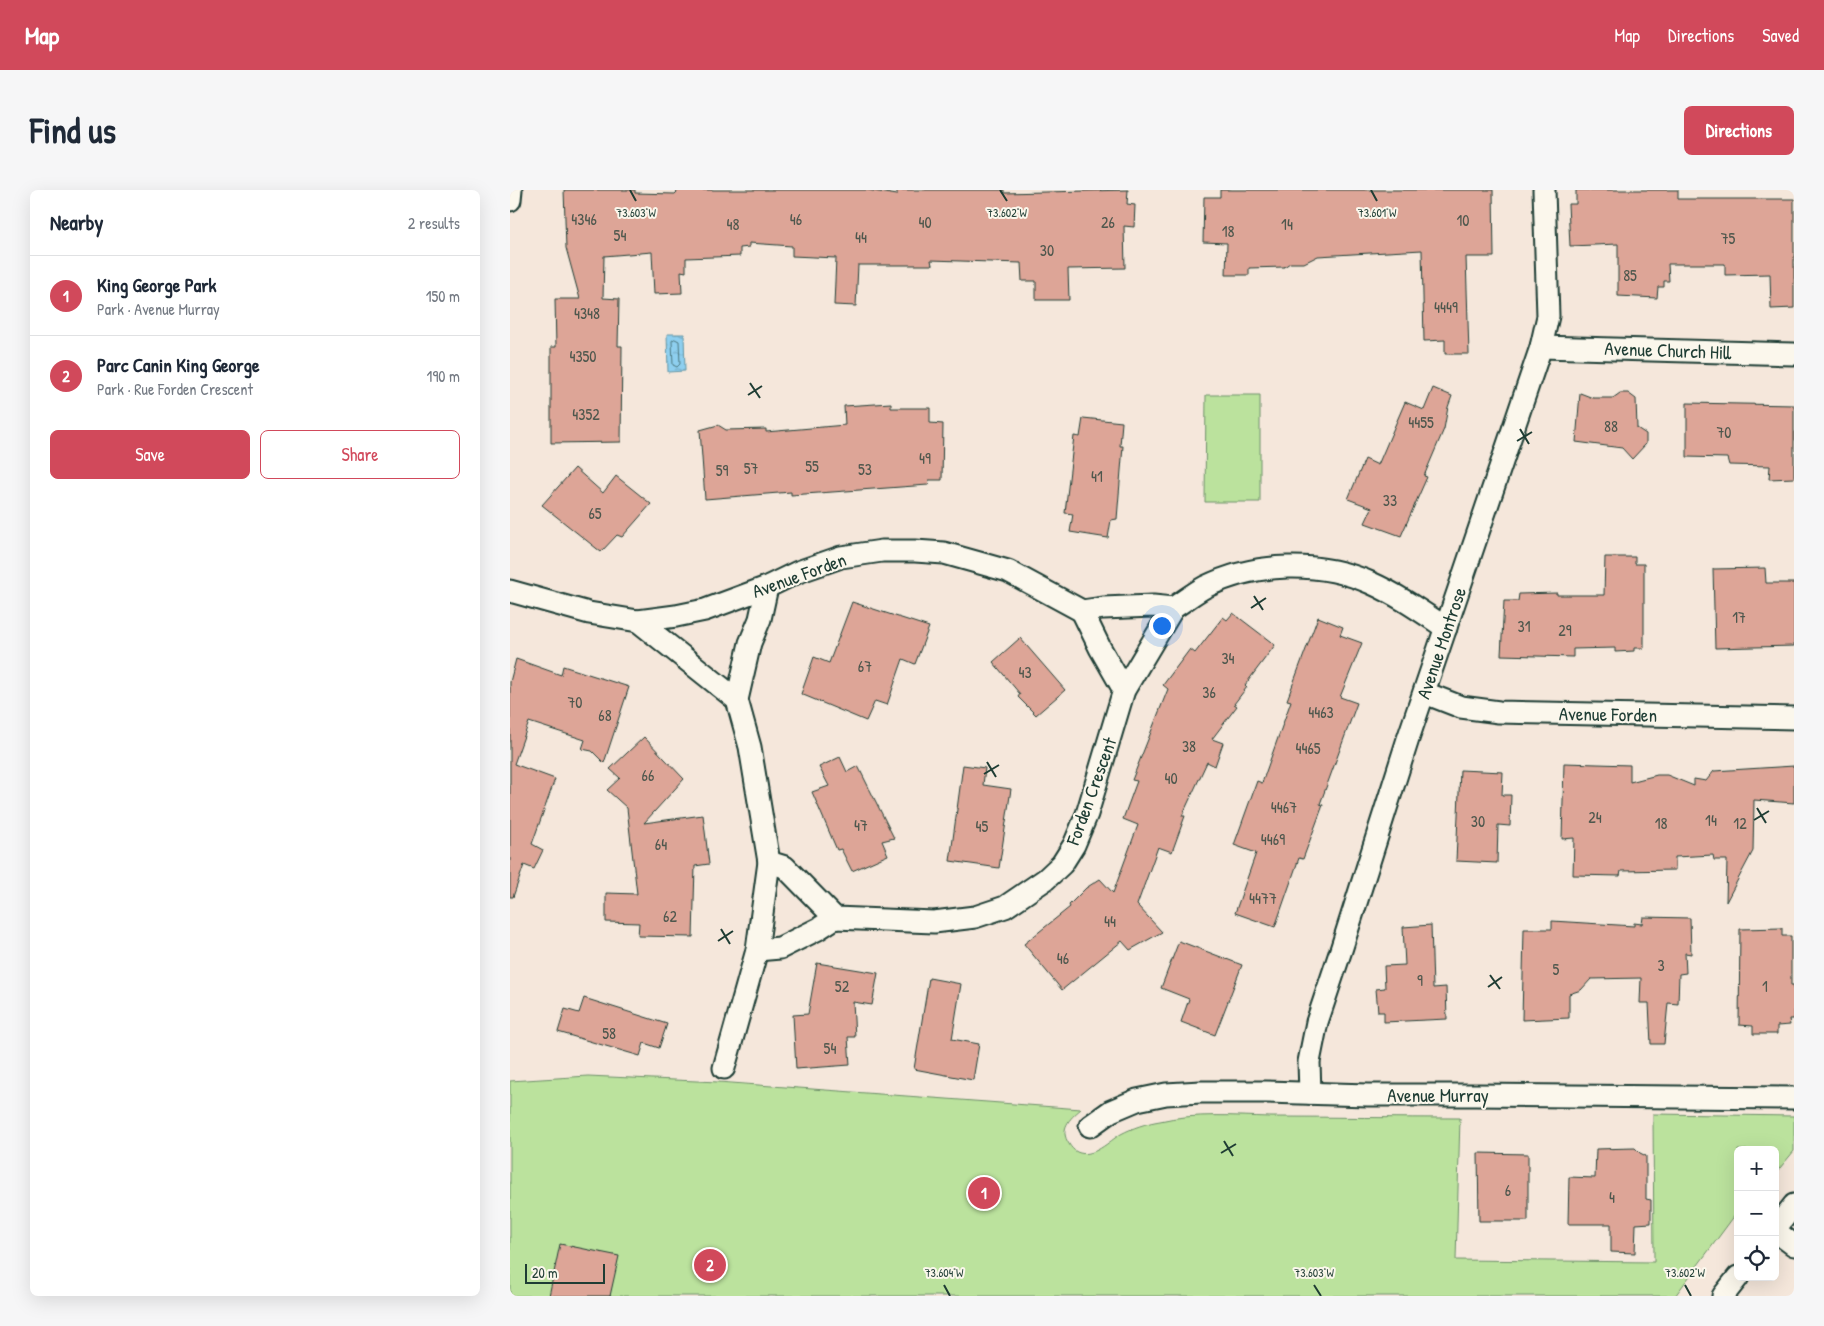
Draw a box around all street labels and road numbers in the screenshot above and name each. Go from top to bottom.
street label: Avenue Church Hill [1604,335,1733,365]
street label: Avenue Forden [748,546,850,604]
street label: Avenue Montrose [1410,583,1472,702]
street label: Avenue Forden [1559,700,1657,728]
street label: Forden Crescent [1059,733,1123,849]
street label: Avenue Murray [1387,1082,1489,1108]

